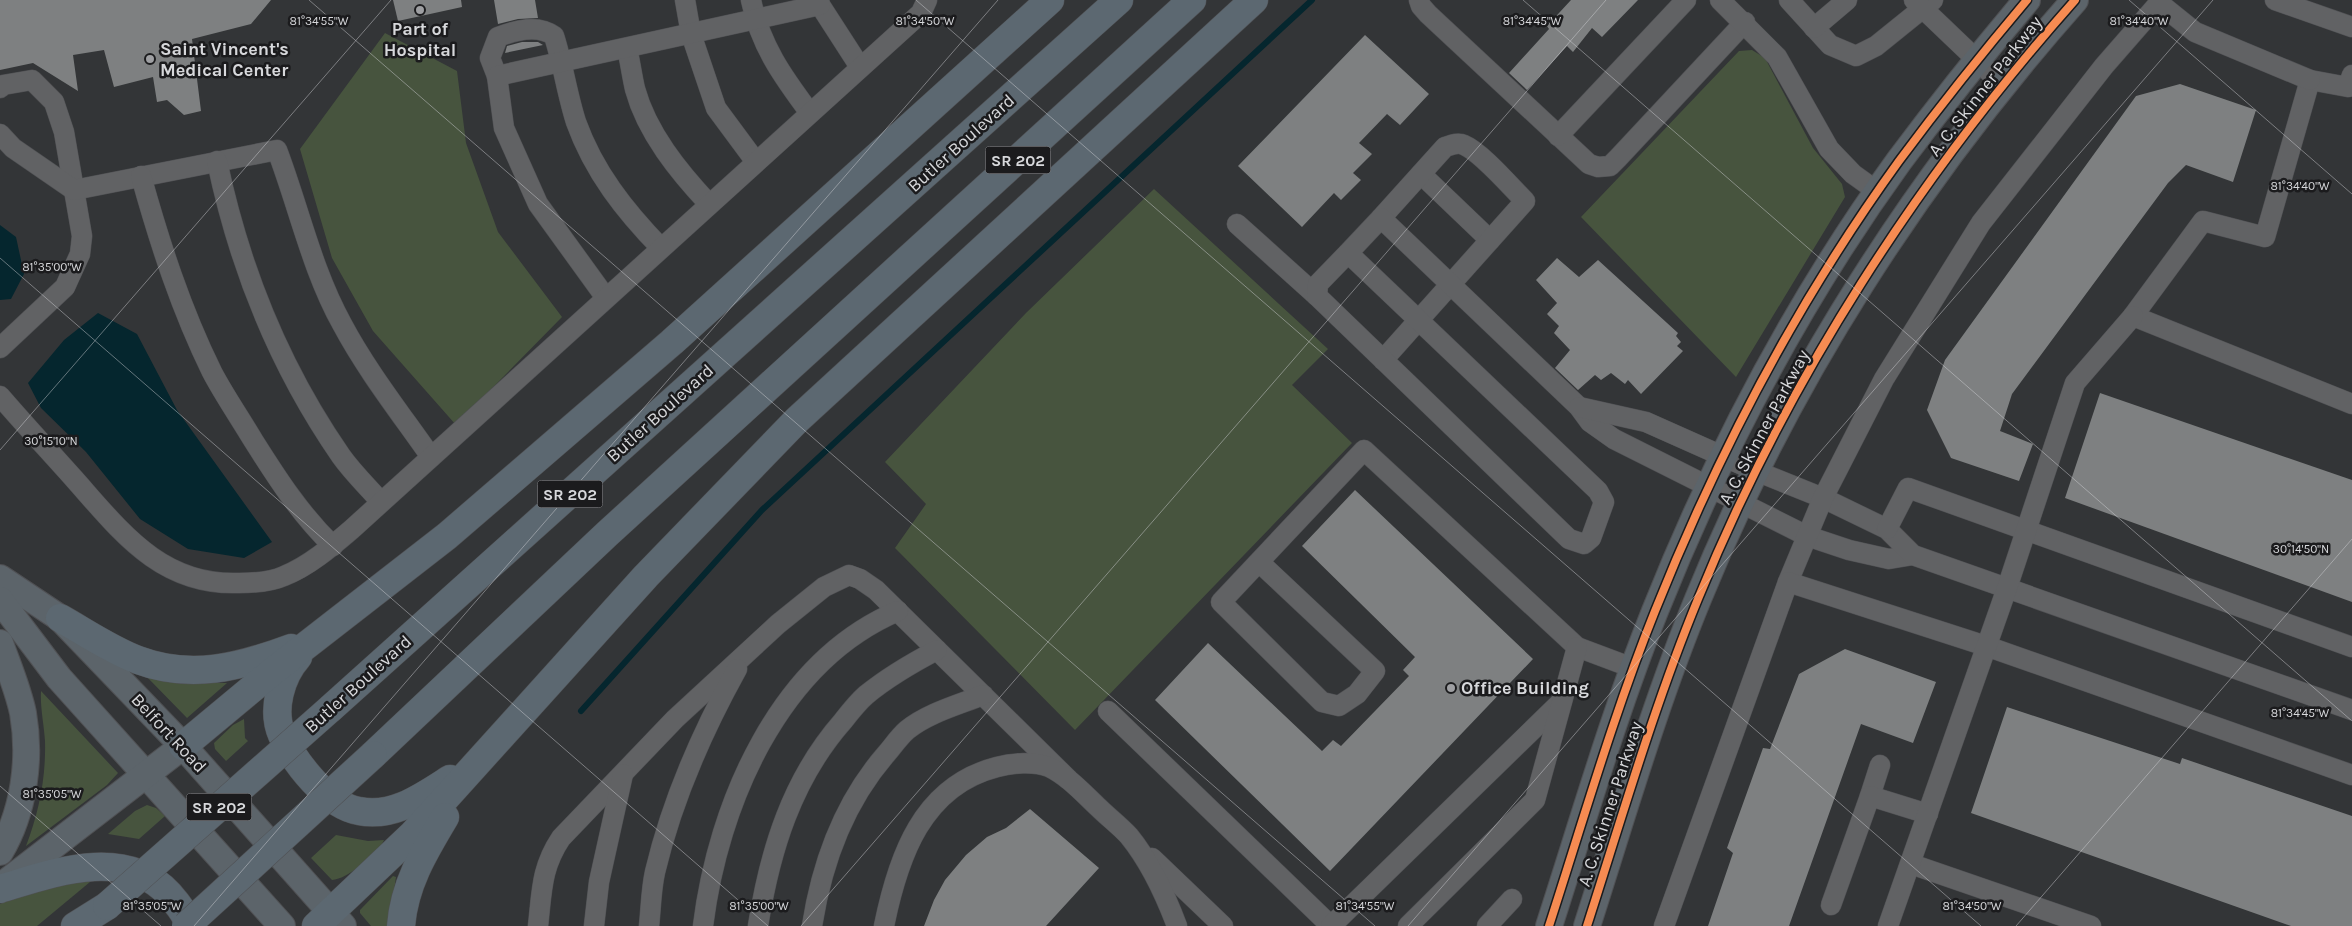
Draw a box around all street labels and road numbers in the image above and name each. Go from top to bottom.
street label: A. C. Skinner Parkway [1923,11,2047,161]
street label: Butler Boulevard [903,89,1019,197]
road number: SR 202 [986,146,1050,174]
street label: A. C. Skinner Parkway [1714,345,1814,508]
street label: Butler Boulevard [602,359,718,467]
road number: SR 202 [538,480,602,508]
street label: Butler Boulevard [300,630,416,738]
street label: Belfort Road [127,689,211,777]
street label: A. C. Skinner Parkway [1573,718,1647,889]
road number: SR 202 [186,794,252,820]

